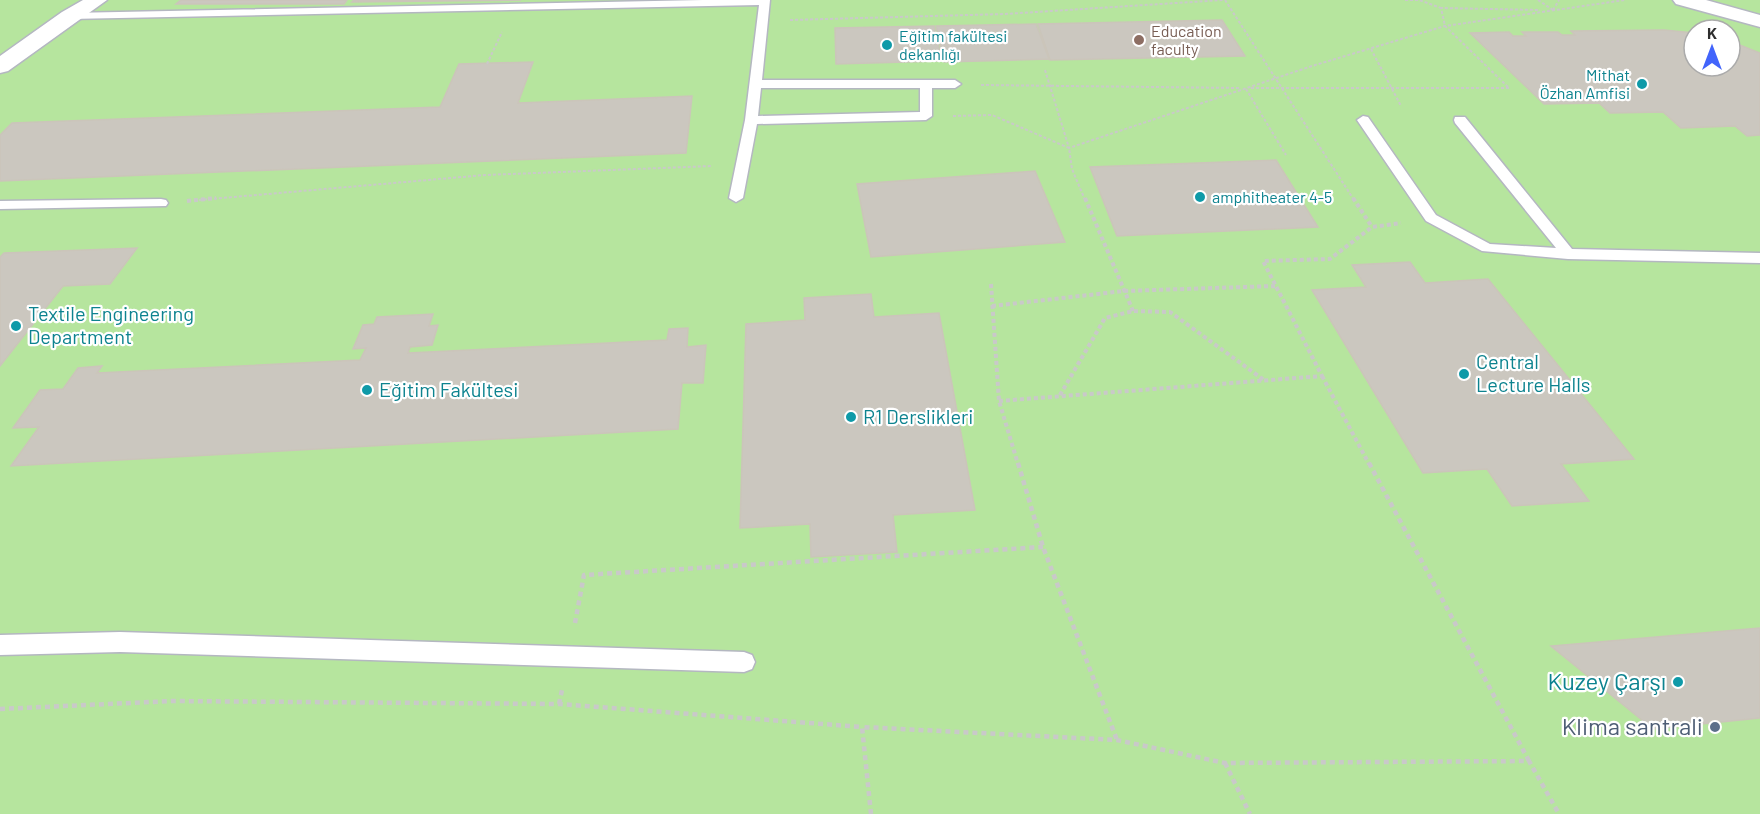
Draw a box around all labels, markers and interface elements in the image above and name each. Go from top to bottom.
north arrow [1682,18,1742,78]
place label: Education faculty [1151,21,1222,58]
text: K [1707,23,1717,42]
place label: Eğitim fakültesi dekanlığı [899,26,1007,63]
marker: Education faculty [1132,33,1146,47]
marker: Eğitim fakültesi dekanlığı [880,38,894,52]
place label: Mithat Özhan Amfisi [1540,65,1630,102]
marker: Mithat Özhan Amfisi [1635,77,1649,91]
place label: amphitheater 4-5 [1212,187,1332,206]
marker: amphitheater 4-5 [1193,190,1207,204]
place label: Textile Engineering Department [28,301,194,348]
marker: Textile Engineering Department [9,319,23,333]
place label: Central Lecture Halls [1476,349,1590,396]
marker: Central Lecture Halls [1457,367,1471,381]
place label: Eğitim Fakültesi [379,377,518,401]
marker: Eğitim Fakültesi [360,383,374,397]
place label: R1 Derslikleri [863,404,973,428]
marker: R1 Derslikleri [844,410,858,424]
place label: Kuzey Çarşı [1547,666,1666,695]
marker: Kuzey Çarşı [1671,675,1685,689]
place label: Klima santrali [1562,711,1703,740]
marker: Klima santrali [1708,720,1722,734]

